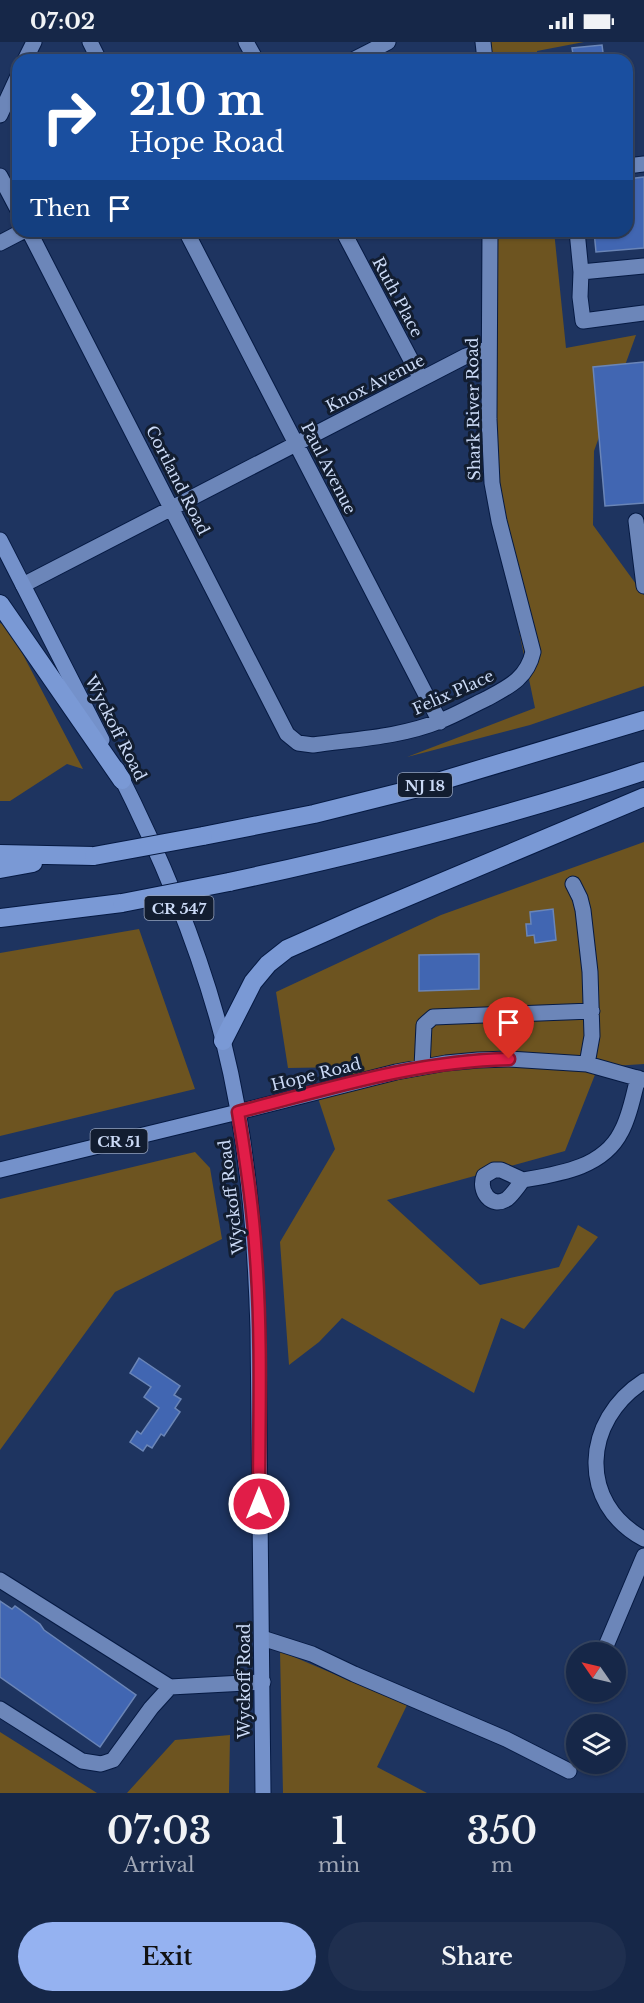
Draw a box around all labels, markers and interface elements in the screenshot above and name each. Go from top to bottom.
text: 07:02 [30,8,95,35]
text: 210 m [129,74,264,126]
icon: right [30,78,108,156]
text: Hope Road [129,126,284,159]
icon: arrive [103,192,136,225]
text: Then [30,195,91,222]
street label: Ruth Place [369,254,427,340]
street label: Shark River Road [462,337,484,481]
street label: Knox Avenue [322,350,428,416]
street label: Paul Avenue [297,419,361,517]
street label: Cortland Road [142,422,214,538]
street label: Felix Place [409,665,497,719]
street label: Wyckoff Road [80,671,151,784]
road number: NJ 18 [398,773,452,797]
road number: CR 547 [144,896,213,920]
pin [483,997,534,1059]
icon: arrive [492,1006,525,1039]
street label: Hope Road [269,1053,363,1095]
road number: CR 51 [90,1129,148,1153]
street label: Wyckoff Road [214,1138,248,1256]
position arrow [227,1472,291,1536]
street label: Wyckoff Road [234,1623,254,1740]
north arrow [566,1642,626,1702]
map controls [566,1642,626,1774]
button: layers [566,1714,626,1774]
text: 07:03 [107,1809,211,1854]
text: 1 [331,1809,347,1854]
text: 350 [467,1809,537,1854]
text: Arrival [124,1853,194,1877]
text: min [318,1853,360,1877]
text: m [491,1853,513,1877]
button: Exit [18,1922,316,1991]
button: Share [328,1922,626,1991]

